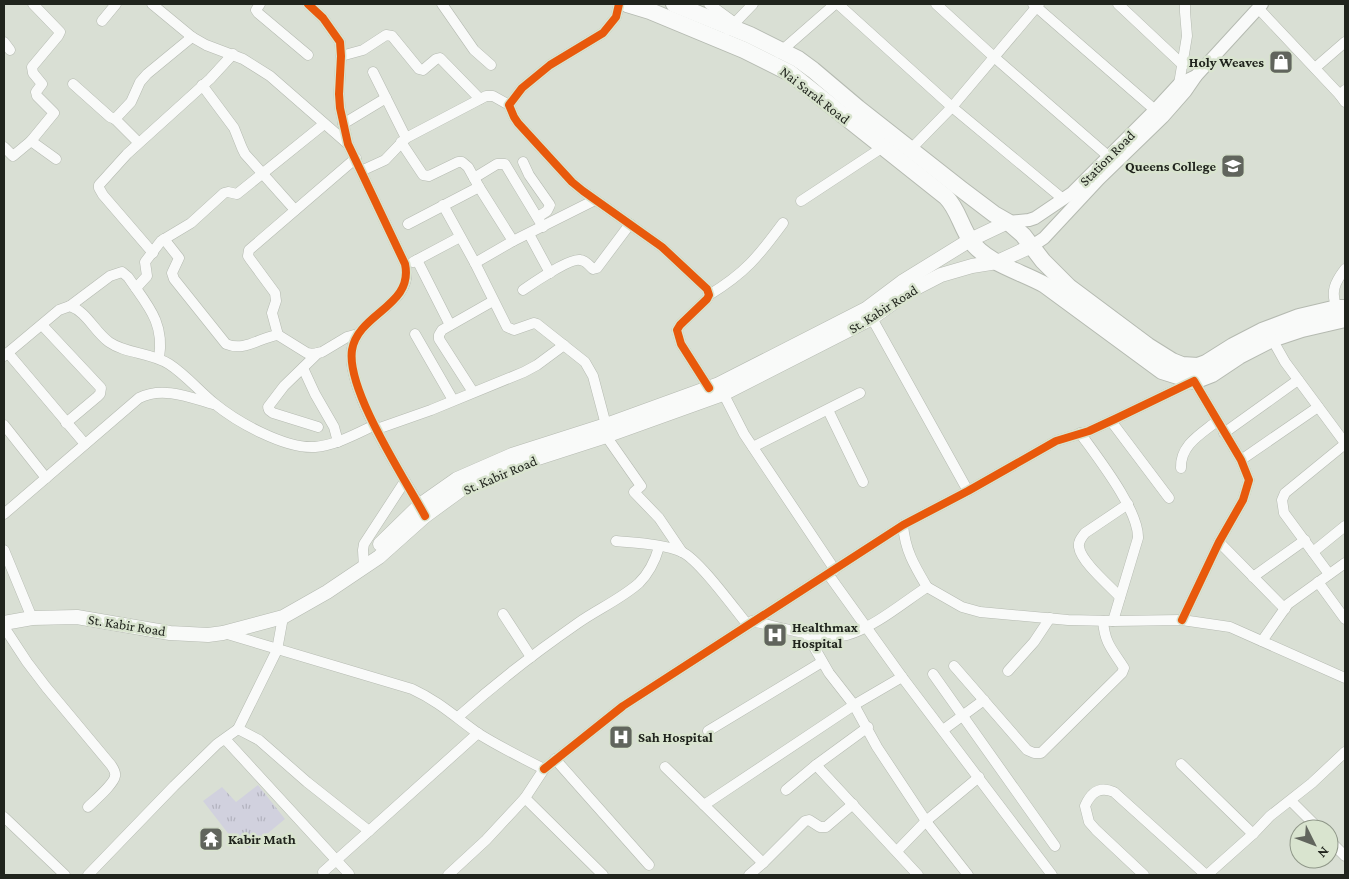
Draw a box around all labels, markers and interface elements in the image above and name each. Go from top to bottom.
shop icon: Holy Weaves [1268,49,1294,75]
place label: Holy Weaves [1189,54,1264,70]
street label: Nai Sarak Road [777,63,853,127]
street label: Station Road [1076,127,1138,189]
school or university icon: Queens College [1220,153,1246,179]
place label: Queens College [1125,158,1216,174]
street label: St. Kabir Road [846,281,921,337]
street label: St. Kabir Road [461,452,540,498]
street label: St. Kabir Road [87,611,168,639]
place label: Healthmax Hospital [792,619,859,651]
hospital icon: Healthmax Hospital [762,622,788,648]
hospital icon: Sah Hospital [608,724,634,750]
place label: Sah Hospital [638,729,713,745]
north arrow [1289,819,1339,869]
temple icon: Kabir Math [198,826,224,852]
place label: Kabir Math [228,831,296,847]
text: N [1314,844,1333,862]

